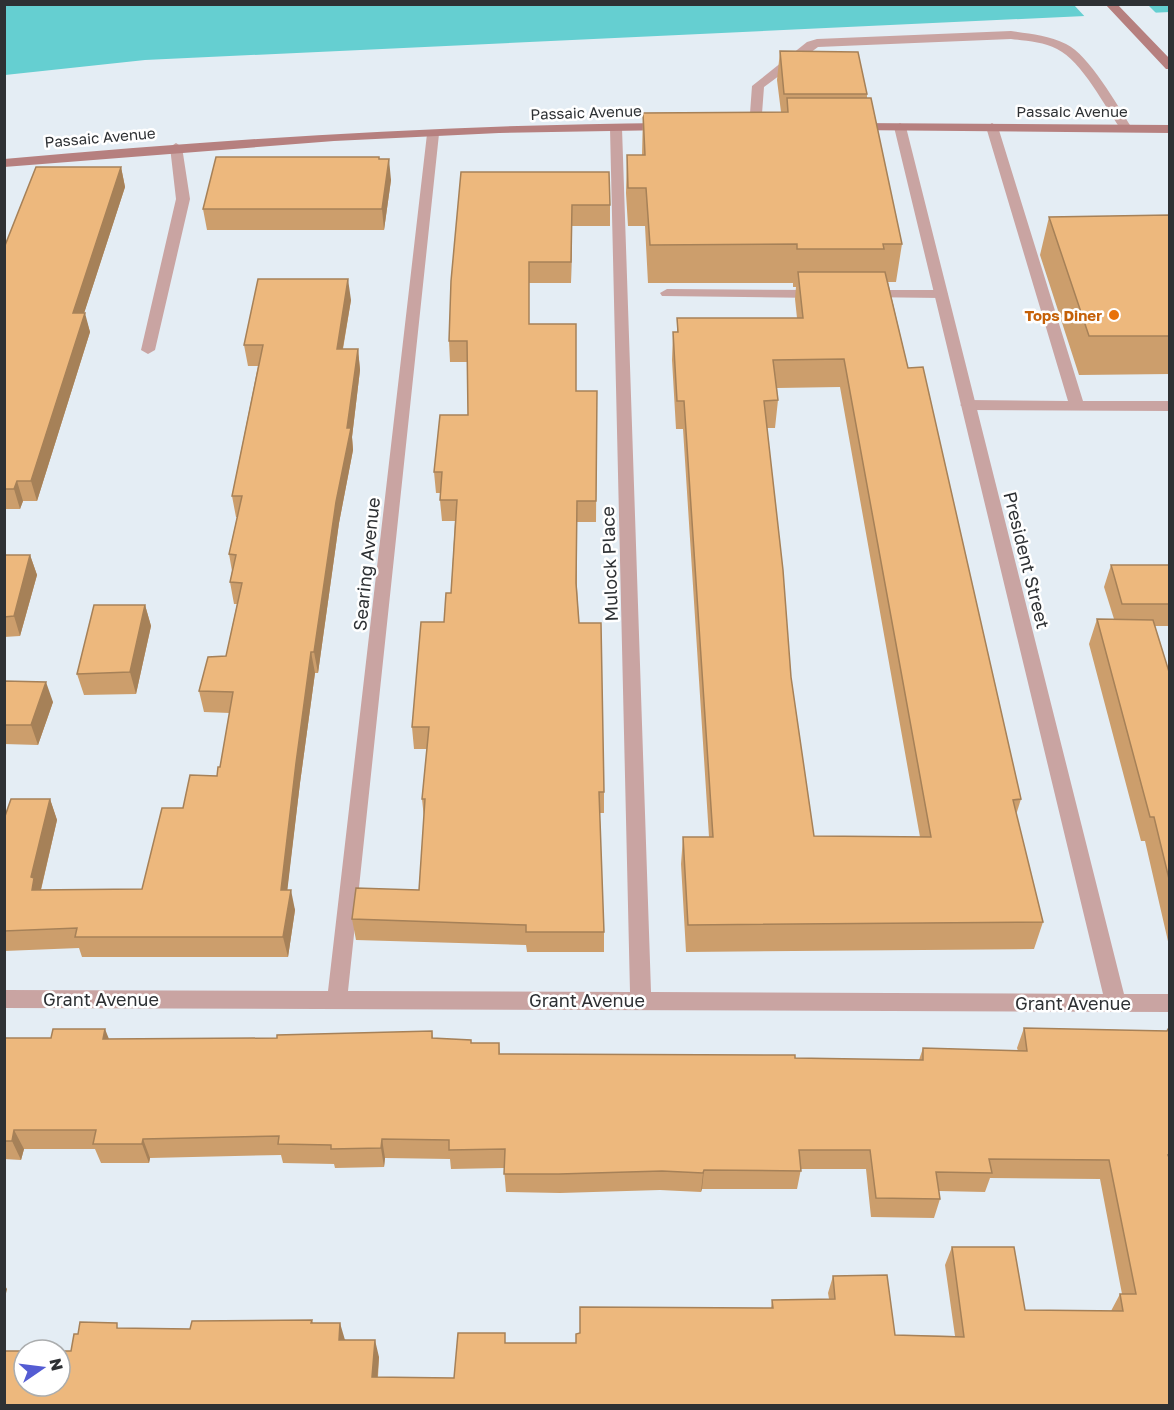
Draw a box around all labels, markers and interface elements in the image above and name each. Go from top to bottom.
street label: Passaic Avenue [530,101,642,123]
street label: Passaic Avenue [1016,102,1128,120]
street label: Passaic Avenue [44,123,157,151]
place label: Tops Diner [1024,306,1102,324]
marker: Tops Diner [1107,308,1121,322]
street label: President Street [999,489,1055,631]
street label: Searing Avenue [348,496,384,632]
street label: Mulock Place [596,506,622,622]
street label: Grant Avenue [43,988,159,1010]
street label: Grant Avenue [529,989,645,1011]
street label: Grant Avenue [1015,992,1131,1014]
north arrow [12,1338,72,1398]
text: N [45,1356,68,1373]

